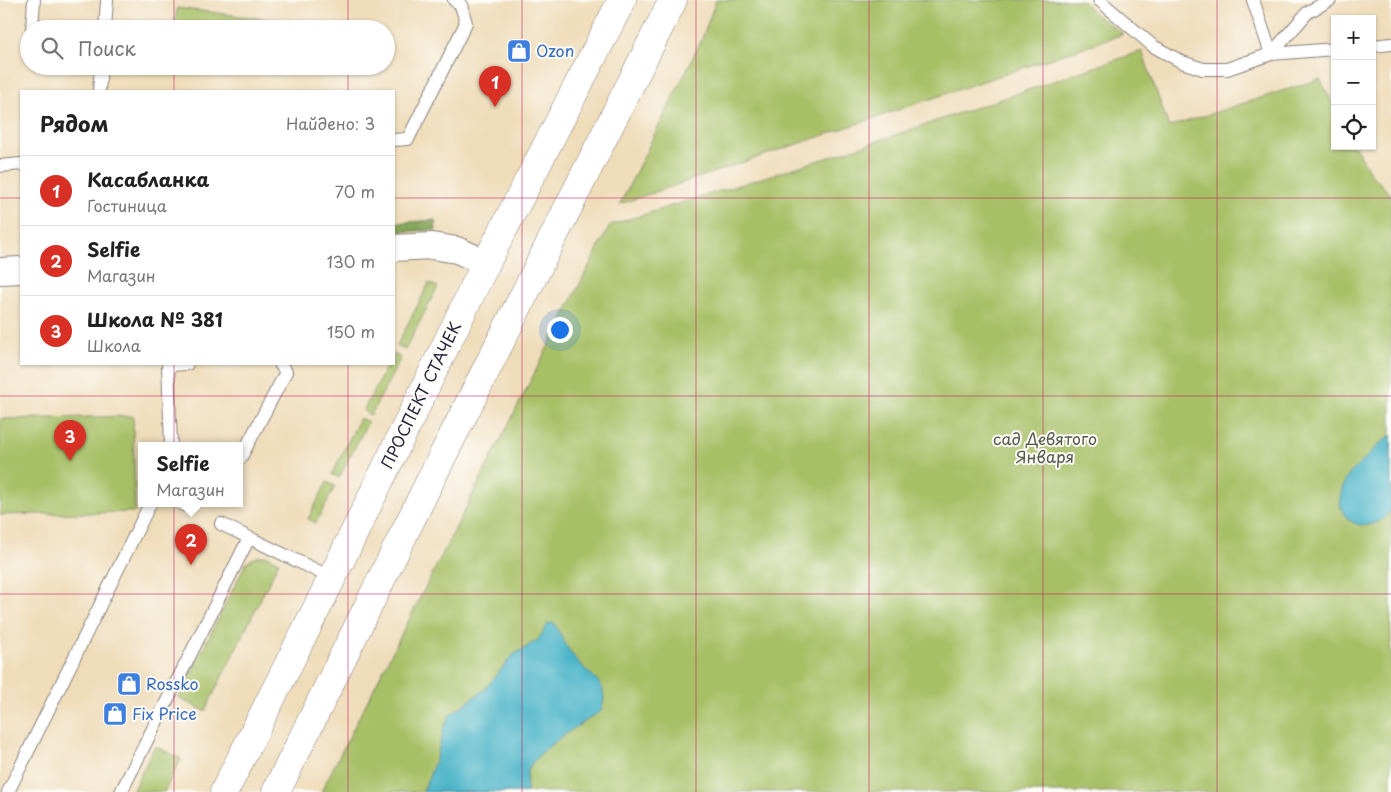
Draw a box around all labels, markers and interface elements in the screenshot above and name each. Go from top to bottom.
map controls [1331,15,1376,150]
button: + [1331,15,1376,60]
search box [20,20,395,75]
icon: search [38,34,66,62]
text: Поиск [78,34,136,62]
shop icon: Ozon [506,38,532,64]
place label: Ozon [536,38,574,62]
button: − [1331,60,1376,105]
pin: 1 [479,66,511,107]
button: locate [1331,105,1376,150]
text: Рядом [40,107,108,139]
text: Найдено: 3 [286,111,375,135]
text: Касабланка [87,165,209,193]
text: 1 [52,179,60,203]
text: 70 m [335,179,375,203]
text: Гостиница [87,193,167,217]
text: Selfie [87,235,140,263]
text: 2 [50,249,62,273]
text: 130 m [327,249,375,273]
text: Магазин [87,263,156,287]
text: Школа № 381 [87,305,223,333]
street label: ПРОСПЕКТ СТАЧЕК [374,317,466,472]
your location [547,317,573,343]
text: 3 [51,319,61,343]
text: 150 m [327,319,375,343]
text: Школа [87,333,141,357]
pin: 3 [54,420,86,461]
park label: сад Девятого Января [993,426,1097,468]
popup [138,442,243,507]
text: Selfie [156,449,209,477]
text: Магазин [156,477,225,501]
pin: 2 [175,524,207,565]
shop icon: Rossko [116,671,142,697]
place label: Rossko [146,671,199,695]
shop icon: Fix Price [102,701,128,727]
place label: Fix Price [132,701,197,725]

